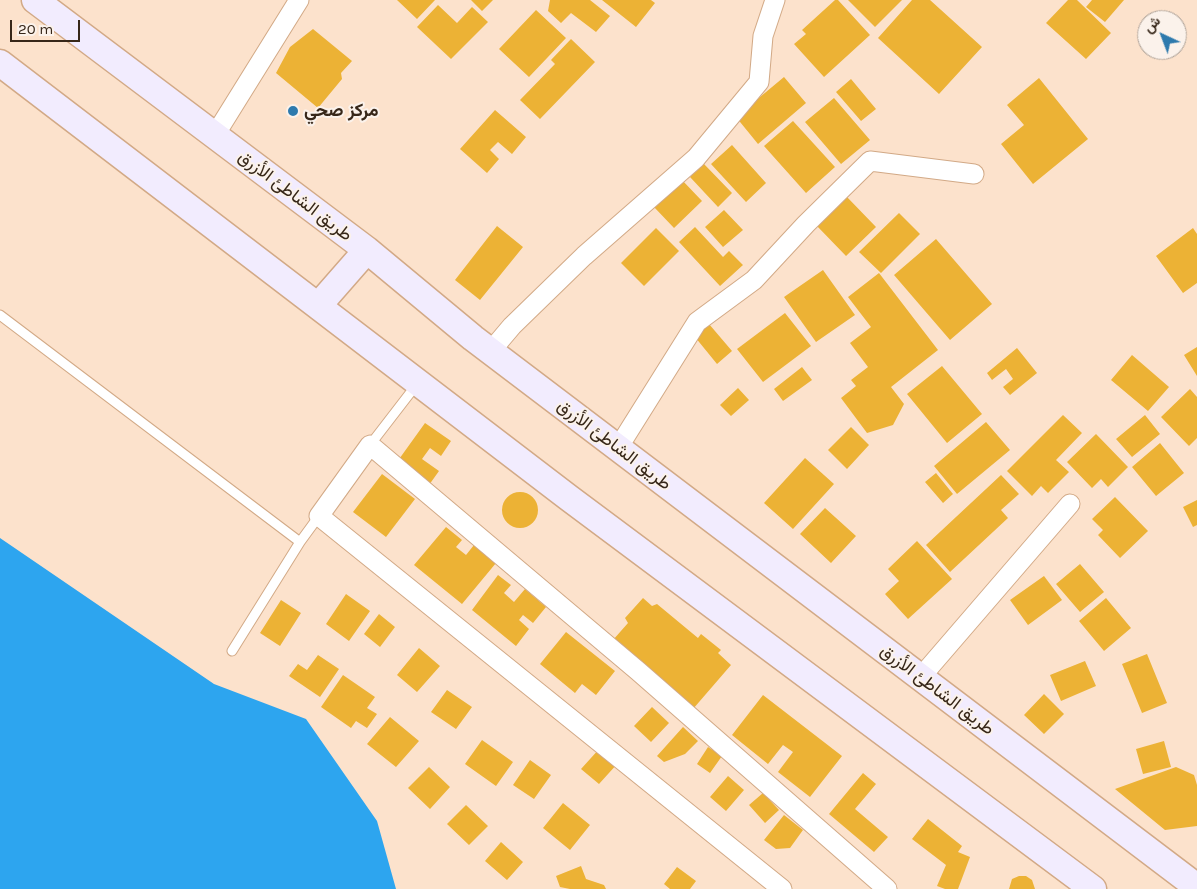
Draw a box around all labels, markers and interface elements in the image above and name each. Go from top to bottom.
scale bar [12,10,82,42]
north arrow [1137,10,1187,60]
text: ش [1140,12,1164,36]
text: 20 m [18,20,53,38]
place label: مركز صحي [304,100,378,122]
marker: مركز صحي [286,104,300,118]
street label: طريق الشاطئ الأزرق [233,146,357,246]
street label: طريق الشاطئ الأزرق [552,395,676,495]
street label: طريق الشاطئ الأزرق [875,640,999,740]

